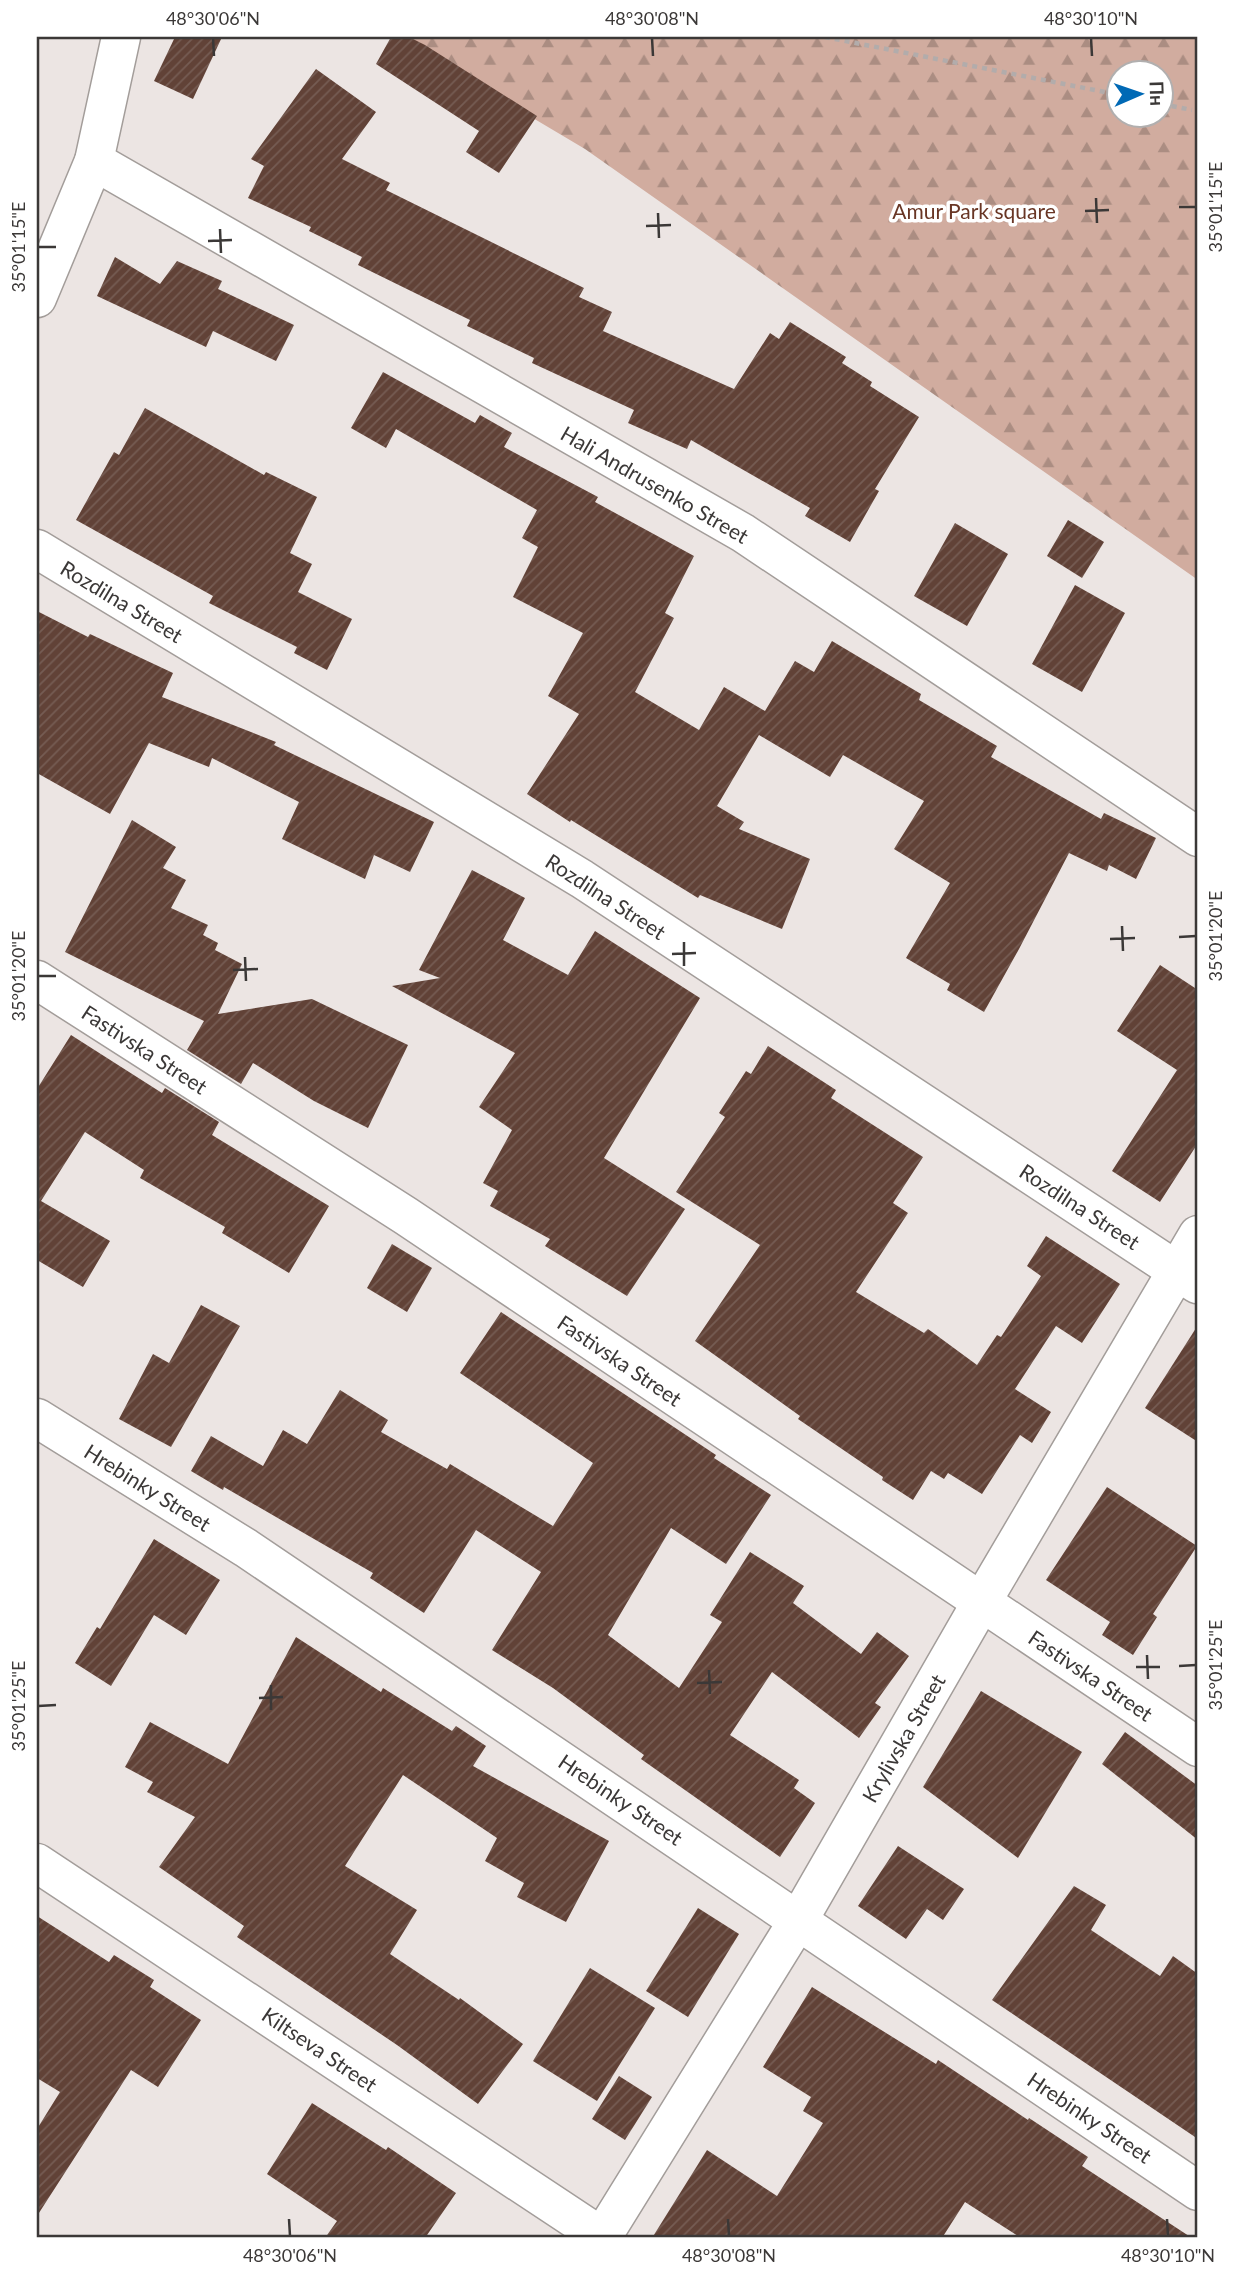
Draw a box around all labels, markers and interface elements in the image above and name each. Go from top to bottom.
text: 48°30'06"N [166,7,260,29]
text: 48°30'08"N [605,7,699,29]
text: 48°30'10"N [1044,7,1138,29]
north arrow [1106,60,1176,130]
text: Пн [1146,81,1169,106]
text: 35°01'15"E [1204,162,1226,252]
park label: Amur Park square [892,198,1056,223]
text: 35°01'15"E [7,202,29,292]
street label: Hali Andrusenko Street [557,420,754,548]
street label: Rozdilna Street [56,555,188,648]
street label: Rozdilna Street [541,848,671,944]
text: 35°01'20"E [1204,891,1226,981]
text: 35°01'20"E [7,931,29,1021]
street label: Fastivska Street [78,999,213,1099]
street label: Rozdilna Street [1015,1158,1145,1254]
street label: Fastivska Street [553,1309,687,1411]
street label: Hrebinky Street [80,1438,216,1536]
text: 35°01'25"E [1204,1620,1226,1710]
street label: Fastivska Street [1024,1624,1158,1726]
text: 35°01'25"E [7,1661,29,1751]
street label: Krylivska Street [856,1669,950,1807]
street label: Hrebinky Street [554,1748,688,1850]
street label: Kiltseva Street [258,2001,383,2097]
street label: Hrebinky Street [1023,2066,1157,2168]
text: 48°30'06"N [243,2244,337,2266]
text: 48°30'08"N [682,2244,776,2266]
text: 48°30'10"N [1121,2244,1215,2266]

